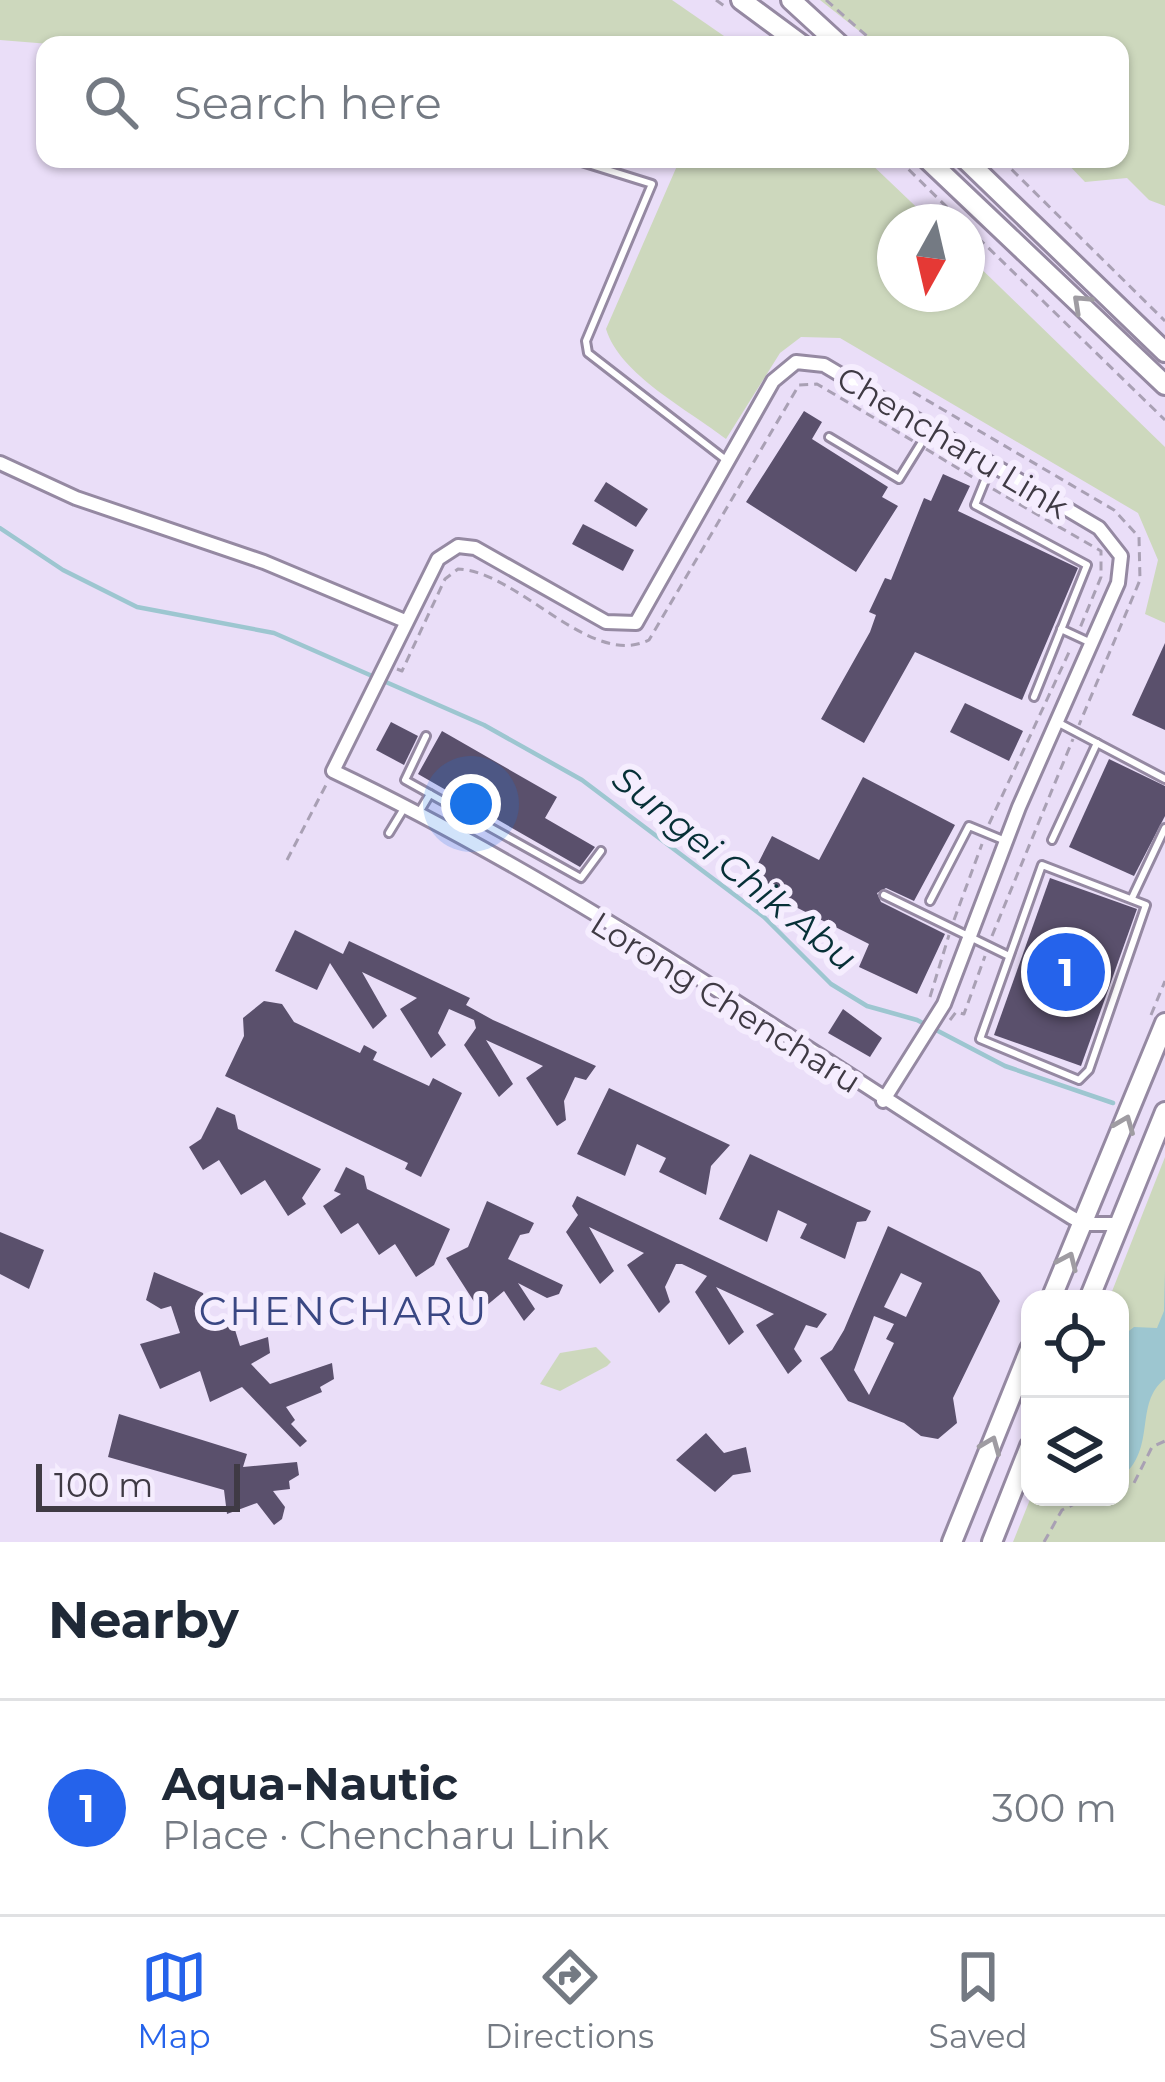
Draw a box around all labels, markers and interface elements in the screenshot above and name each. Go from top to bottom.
search box [36,36,1129,168]
icon: search [78,69,144,135]
text: Search here [174,75,442,130]
north arrow [877,204,985,312]
one-way arrow [1074,296,1095,318]
street label: Chencharu Link [830,357,1076,527]
water label: Sungei Chik Abu [604,756,866,980]
your location [441,774,501,834]
street label: Lorong Chencharu [584,903,868,1101]
pin: 1 [1027,927,1105,1017]
one-way arrow [1110,1114,1135,1135]
one-way arrow [1053,1252,1077,1274]
district label: CHENCHARU [199,1287,489,1335]
map controls [1021,1290,1129,1506]
button: locate [1021,1290,1129,1398]
button: layers [1021,1398,1129,1506]
one-way arrow [977,1436,1001,1457]
scale bar [36,1458,240,1511]
text: 100 m [54,1465,153,1505]
text: Nearby [48,1589,239,1651]
text: Aqua-Nautic [162,1756,458,1811]
text: 1 [79,1784,95,1832]
text: 300 m [992,1784,1117,1832]
text: Place · Chencharu Link [162,1811,609,1859]
tab: Map [137,1944,211,2056]
tab: Directions [485,1944,654,2056]
tab: Saved [929,1944,1028,2056]

